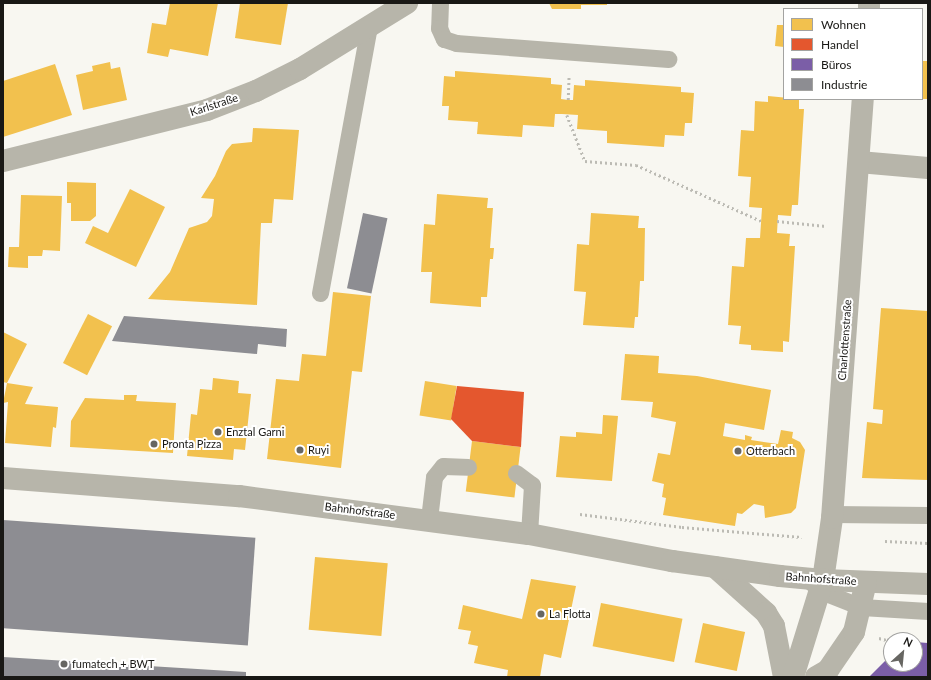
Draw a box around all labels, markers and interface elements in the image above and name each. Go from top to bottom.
legend [783,8,923,100]
text: Wohnen [821,17,866,32]
text: Handel [821,37,859,52]
text: Büros [821,57,851,72]
text: Industrie [821,77,867,92]
street label: Karlstraße [188,91,240,119]
street label: Charlottenstraße [836,299,854,381]
place label: Enztal Garni [226,425,284,439]
marker: Enztal Garni [213,427,223,437]
place label: Pronta Pizza [162,437,221,451]
marker: Pronta Pizza [149,439,159,449]
place label: Ruyi [308,443,329,457]
place label: Otterbach [746,444,795,458]
marker: Ruyi [295,445,305,455]
marker: Otterbach [733,446,743,456]
street label: Bahnhofstraße [324,500,396,522]
street label: Bahnhofstraße [785,570,857,588]
place label: La Flotta [549,607,591,621]
marker: La Flotta [536,609,546,619]
north arrow [883,632,923,672]
text: N [901,634,915,649]
place label: fumatech + BWT [72,657,154,671]
marker: fumatech + BWT [59,659,69,669]

